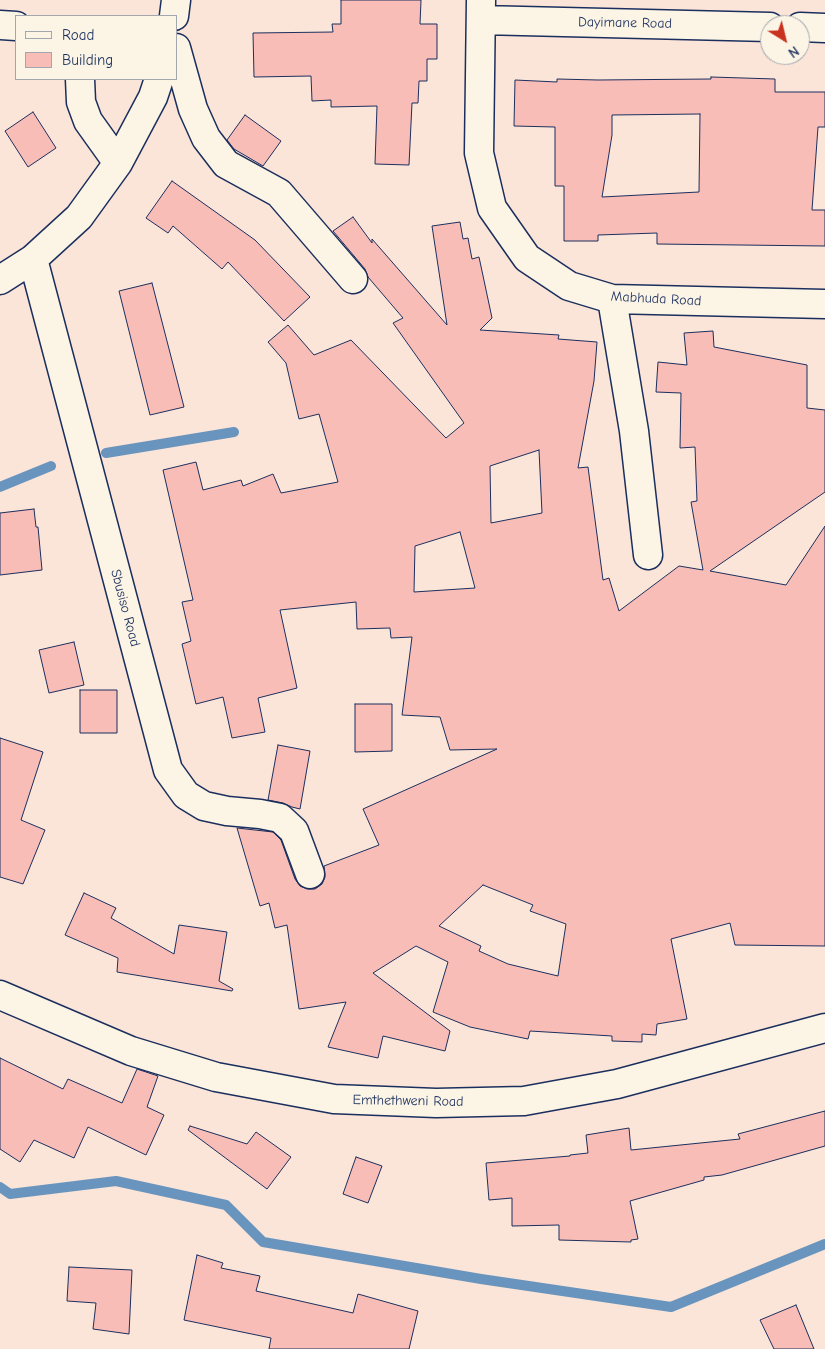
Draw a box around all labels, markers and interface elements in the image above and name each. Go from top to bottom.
street label: Dayimane Road [578,14,672,32]
legend [15,15,178,80]
north arrow [760,15,810,65]
text: Road [62,26,94,44]
text: N [785,42,802,61]
text: Building [62,51,113,69]
street label: Mabhuda Road [610,288,702,310]
street label: Sbusiso Road [107,567,143,649]
street label: Emthethweni Road [352,1092,464,1110]

